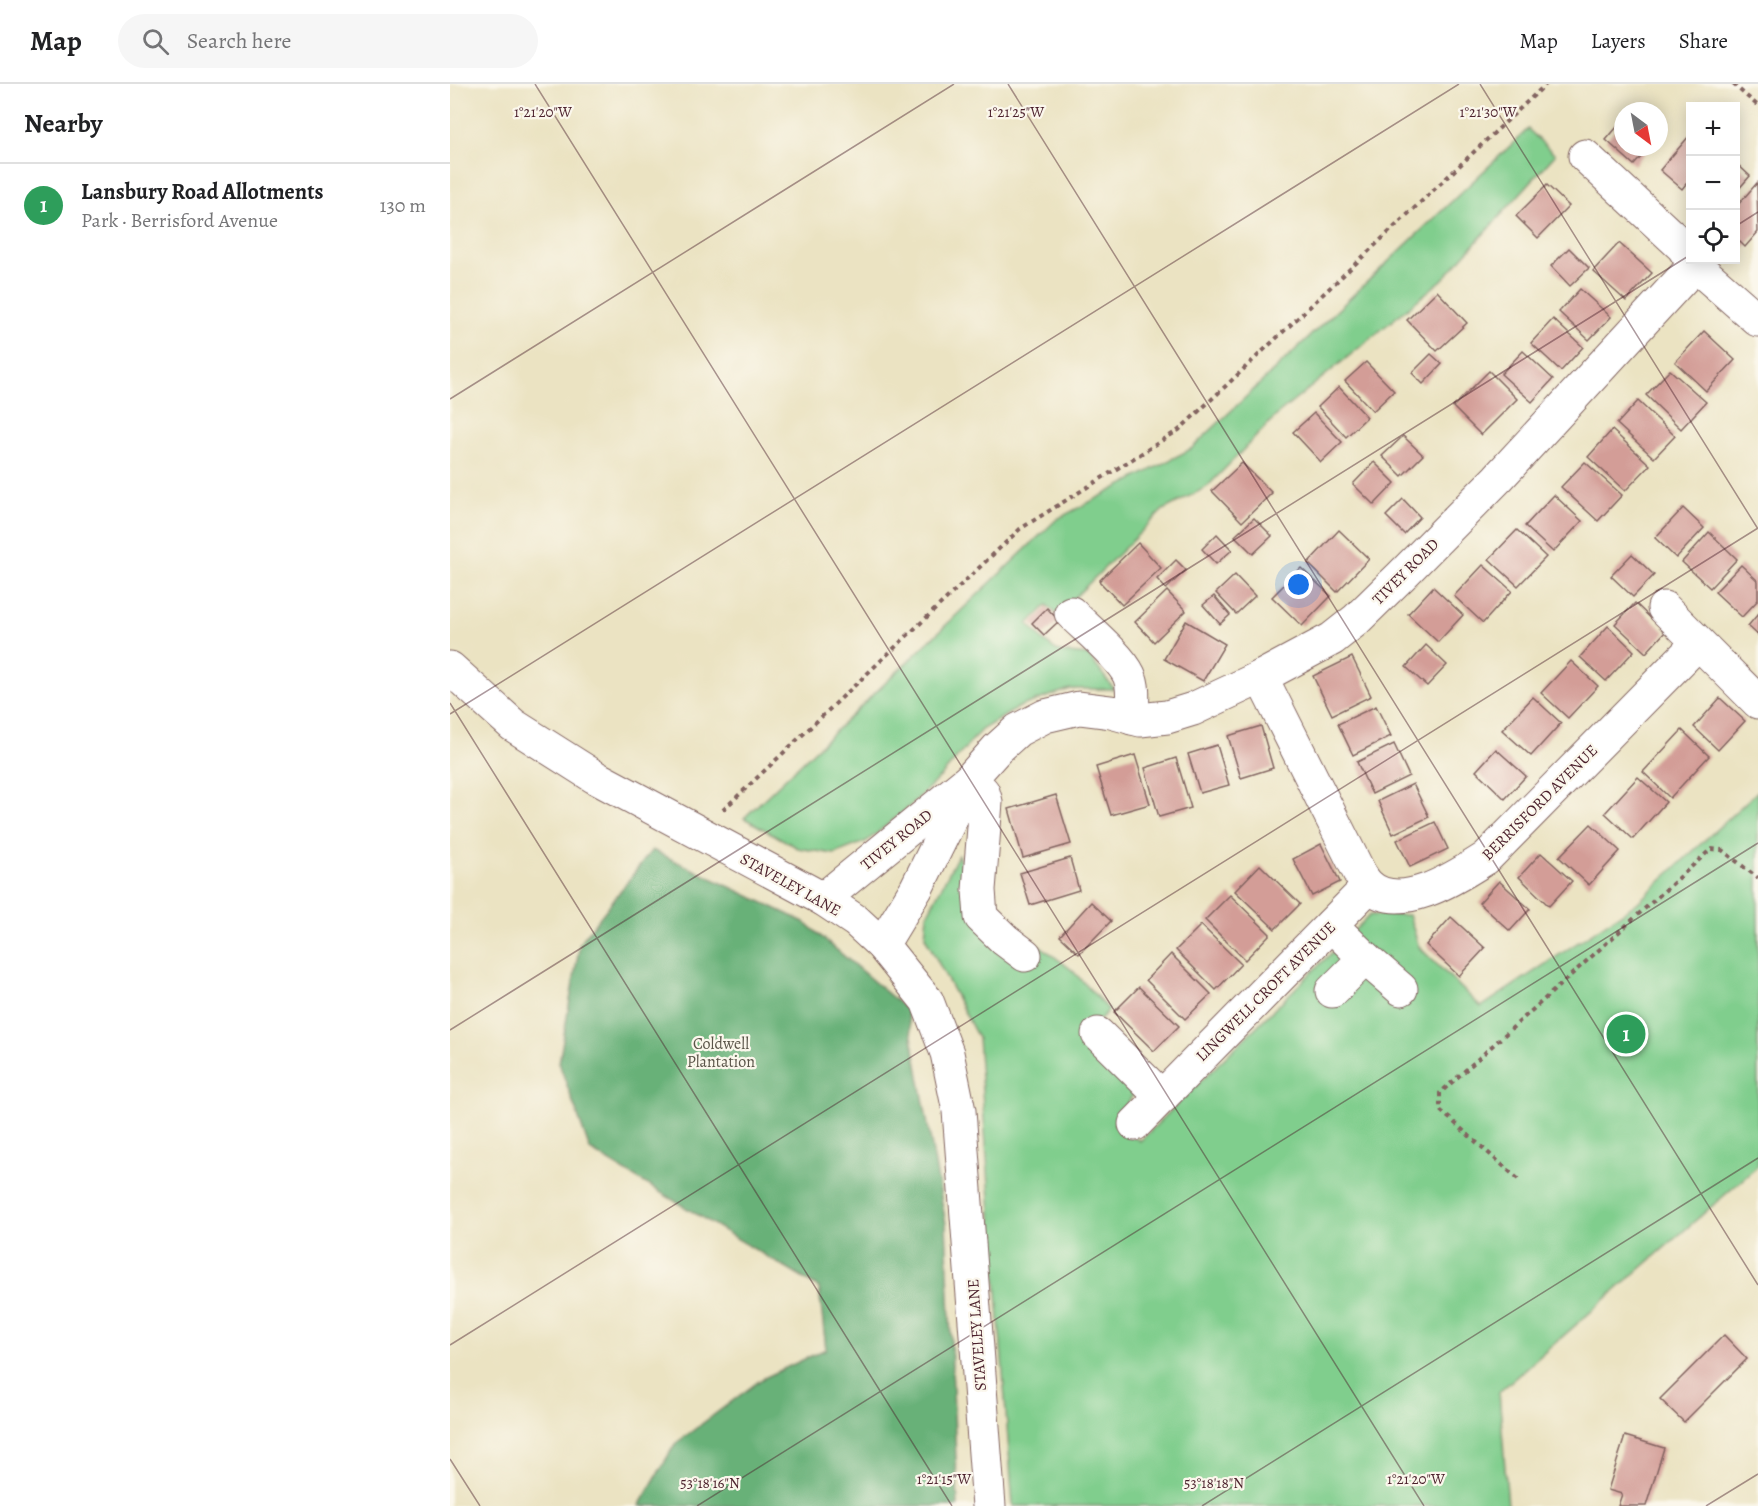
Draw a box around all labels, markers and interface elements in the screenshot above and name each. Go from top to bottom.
search box [118,14,538,68]
text: Map [30,22,82,60]
icon: search [139,25,172,58]
text: Search here [187,26,291,56]
text: Map [1519,27,1558,55]
text: Layers [1591,27,1646,55]
text: Share [1679,27,1728,55]
text: 1°21'20"W [514,102,572,122]
text: 1°21'25"W [988,102,1044,122]
text: 1°21'30"W [1459,102,1517,122]
north arrow [1614,102,1668,156]
map controls [1686,102,1740,264]
button: + [1686,102,1740,156]
text: Nearby [24,106,103,141]
button: − [1686,156,1740,210]
text: Lansbury Road Allotments [81,177,323,207]
text: 1 [40,192,47,219]
text: 130 m [380,192,426,219]
text: Park · Berrisford Avenue [81,207,278,234]
button: locate [1686,210,1740,264]
street label: TIVEY ROAD [1367,533,1444,610]
your location [1284,570,1313,599]
street label: BERRISFORD AVENUE [1477,740,1603,866]
street label: TIVEY ROAD [856,804,937,875]
street label: STAVELEY LANE [736,848,845,922]
street label: LINGWELL CROFT AVENUE [1191,917,1341,1067]
pin: 1 [1606,1012,1646,1056]
park label: Coldwell Plantation [687,1033,755,1073]
street label: STAVELEY LANE [962,1278,992,1392]
text: 1°21'15"W [917,1469,971,1489]
text: 1°21'20"W [1387,1469,1445,1489]
text: 53°18'16"N [680,1473,740,1493]
text: 53°18'18"N [1184,1473,1244,1493]

